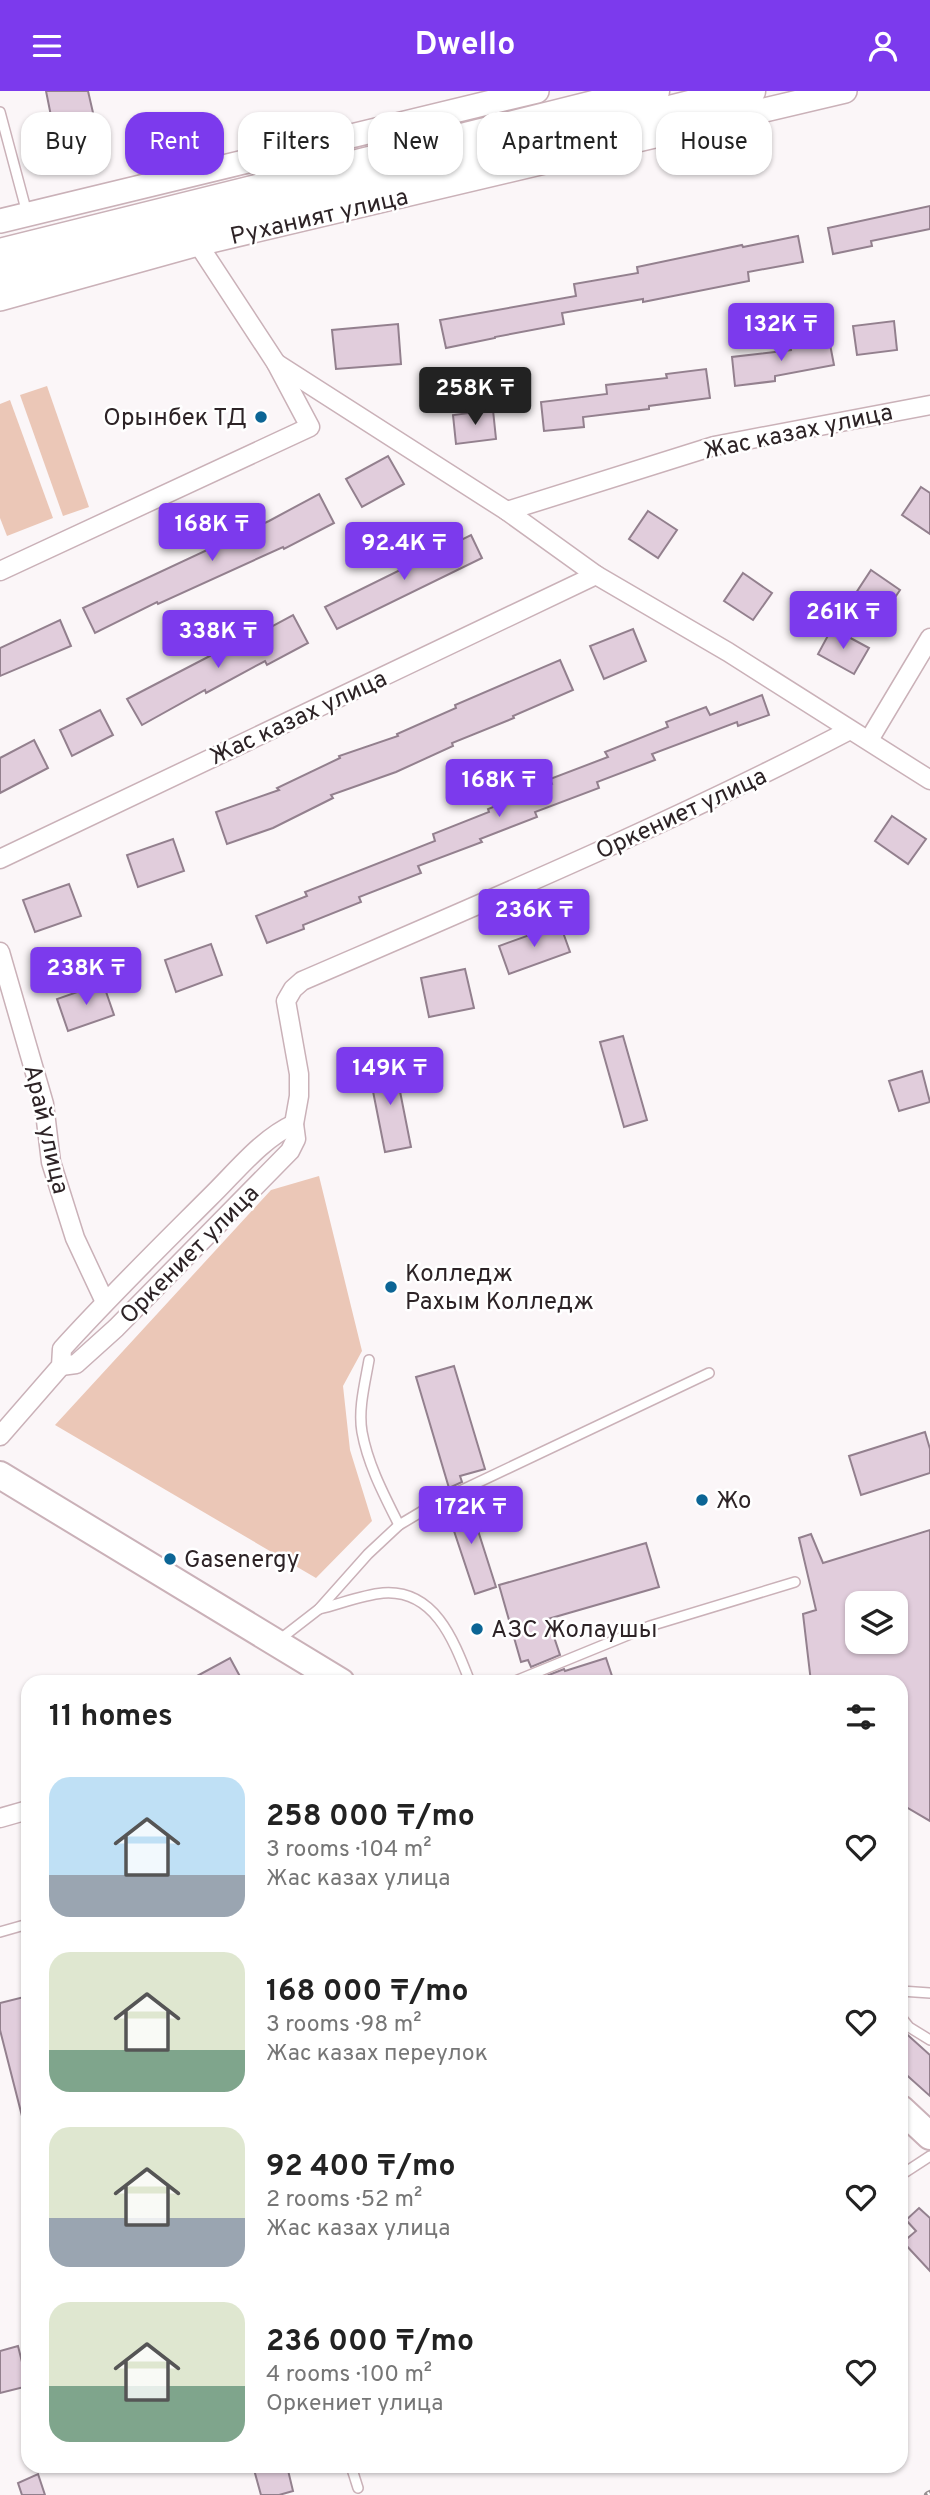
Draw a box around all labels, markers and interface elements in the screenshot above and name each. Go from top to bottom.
text: Dwello [415,26,515,66]
icon: menu [28,27,66,65]
icon: person [864,27,902,65]
chip: Buy [21,112,111,175]
chip: Rent [125,112,224,175]
chip: Filters [238,112,354,175]
chip: New [368,112,463,175]
chip: Apartment [477,112,642,175]
chip: House [656,112,772,175]
street label: Руханият улица [228,183,411,253]
pin: 132K ₸ [724,303,838,363]
text: 132K ₸ [744,311,818,340]
pin: 258K ₸ [418,367,532,427]
text: 258K ₸ [435,375,515,404]
street label: Жас казах улица [701,398,896,468]
place label: Орынбек ТД [103,404,247,434]
marker: Орынбек ТД [253,409,269,425]
pin: 168K ₸ [155,503,269,563]
text: 168K ₸ [175,511,249,540]
pin: 92.4K ₸ [339,523,469,582]
text: 92.4K ₸ [361,530,447,559]
pin: 261K ₸ [786,591,900,651]
text: 261K ₸ [806,599,880,628]
pin: 338K ₸ [161,611,275,670]
text: 338K ₸ [178,618,258,647]
street label: Жас казах улица [205,665,392,773]
pin: 168K ₸ [442,759,556,819]
street label: Оркениет улица [592,762,772,868]
text: 168K ₸ [462,767,536,796]
pin: 236K ₸ [477,889,591,949]
text: 236K ₸ [494,897,574,926]
pin: 238K ₸ [29,947,143,1007]
text: 238K ₸ [46,955,126,984]
pin: 149K ₸ [333,1047,447,1107]
text: 149K ₸ [352,1055,428,1084]
street label: Арай улица [16,1062,74,1197]
street label: Оркениет улица [114,1179,266,1331]
place label: Колледж Рахым Колледж [405,1260,594,1318]
marker: Колледж Рахым Колледж [383,1279,399,1295]
pin: 172K ₸ [414,1487,528,1546]
place label: Жо [716,1487,751,1517]
marker: Жо [694,1492,710,1508]
text: 172K ₸ [435,1494,507,1523]
place label: Gasenergy [184,1546,300,1576]
marker: Gasenergy [162,1551,178,1567]
map controls [845,1591,908,1654]
button: layers [845,1591,908,1654]
place label: АЗС Жолаушы [491,1616,657,1646]
marker: АЗС Жолаушы [469,1621,485,1637]
icon: filters [842,1698,880,1736]
text: 11 homes [49,1699,173,1736]
text: 258 000 ₸/mo [266,1799,475,1836]
icon: home [105,1805,189,1889]
icon: heart [842,1828,880,1866]
text: 3 rooms · 104 m² [266,1836,431,1865]
text: Жас казах улица [266,1865,450,1894]
text: 168 000 ₸/mo [266,1974,469,2011]
icon: home [105,1980,189,2064]
icon: heart [842,2003,880,2041]
text: 3 rooms · 98 m² [266,2011,422,2040]
text: Жас казах переулок [266,2040,488,2069]
text: 92 400 ₸/mo [266,2149,455,2186]
icon: home [105,2155,189,2239]
icon: heart [842,2178,880,2216]
text: 2 rooms · 52 m² [266,2186,422,2215]
text: Жас казах улица [266,2215,450,2244]
text: 236 000 ₸/mo [266,2324,474,2361]
icon: home [105,2330,189,2414]
icon: heart [842,2353,880,2391]
text: 4 rooms · 100 m² [266,2361,432,2390]
text: Оркениет улица [266,2390,443,2419]

